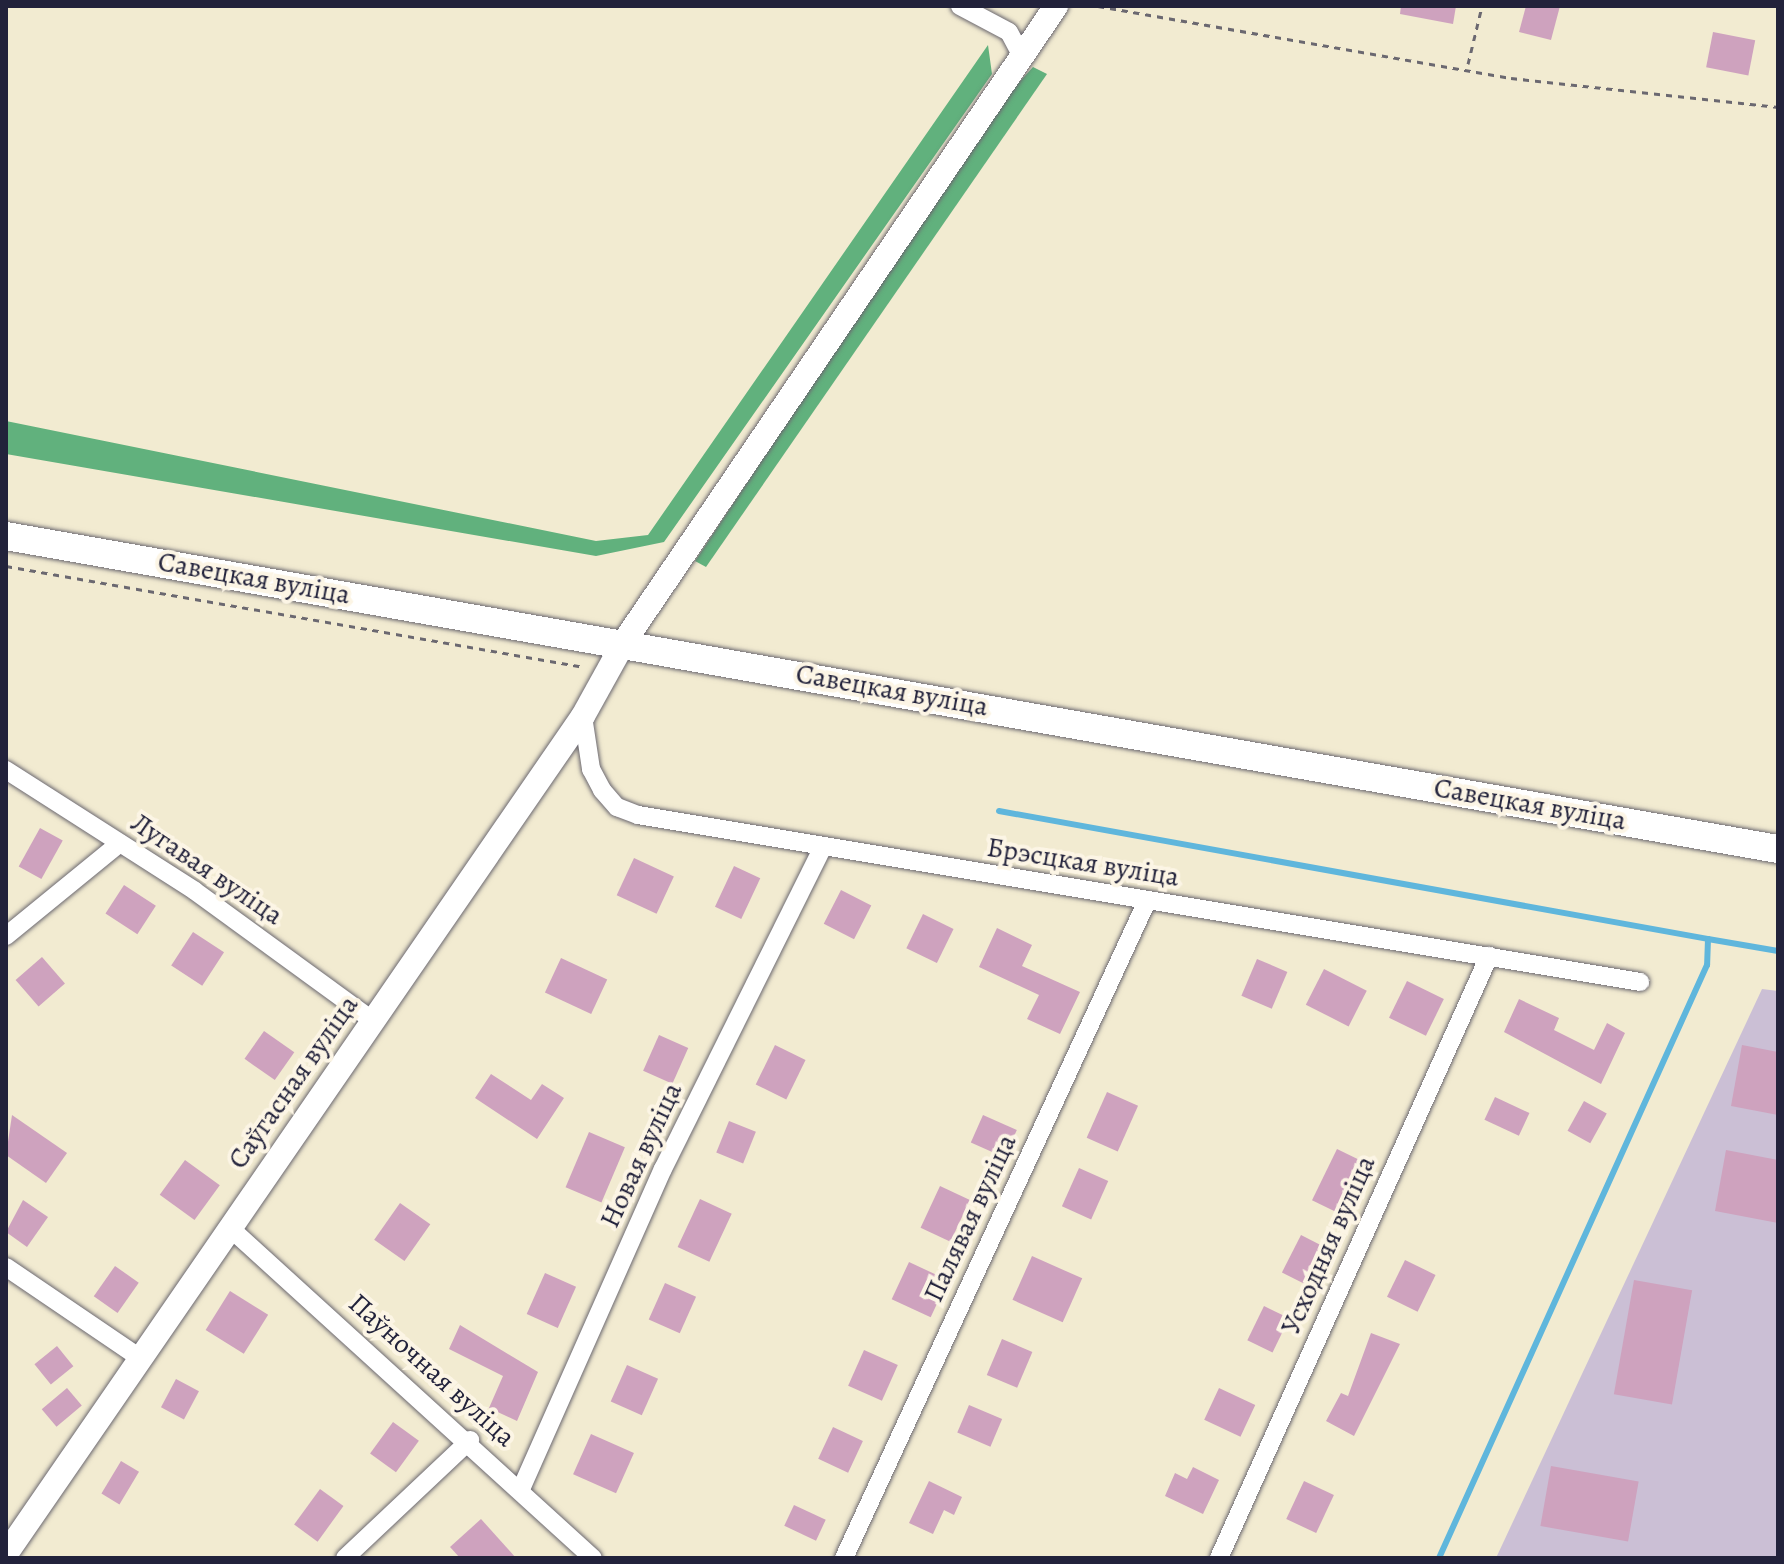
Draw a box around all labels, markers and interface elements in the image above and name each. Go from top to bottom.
street label: Савецкая вуліца [155,545,353,611]
street label: Савецкая вуліца [793,657,991,723]
street label: Савецкая вуліца [1431,771,1629,837]
street label: Лугавая вуліца [125,806,289,932]
street label: Брэсцкая вуліца [984,830,1182,894]
street label: Саўгасная вуліца [221,989,365,1175]
street label: Новая вуліца [593,1077,689,1233]
street label: Палявая вуліца [916,1129,1024,1307]
street label: Усходняя вуліца [1274,1151,1382,1339]
street label: Паўночная вуліца [342,1286,522,1454]

